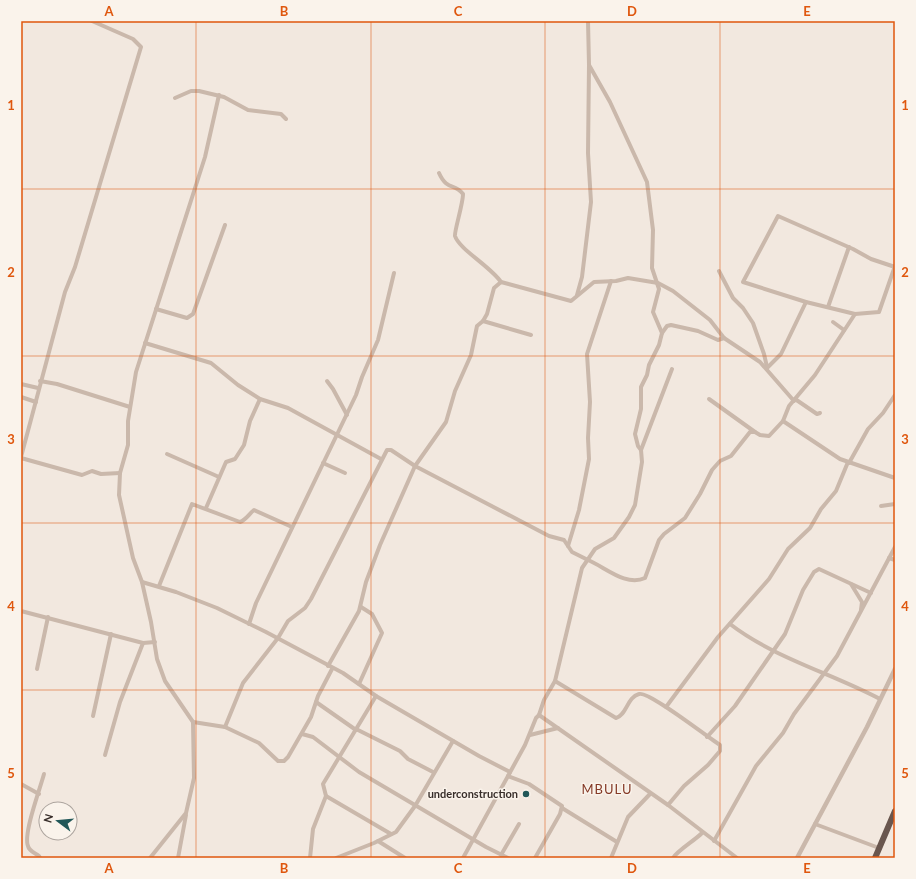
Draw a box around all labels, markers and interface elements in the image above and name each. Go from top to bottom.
text: A [103,3,114,19]
text: B [280,3,289,19]
text: C [454,3,463,19]
text: D [627,3,637,19]
text: E [803,3,811,19]
text: 1 [7,97,15,113]
text: 1 [901,97,909,113]
text: 2 [7,264,15,280]
text: 2 [901,264,909,280]
text: 3 [7,431,15,447]
text: 3 [901,431,909,447]
text: 4 [7,598,15,614]
text: 4 [901,598,909,614]
text: 5 [7,765,15,781]
text: 5 [901,765,909,781]
district label: MBULU [582,781,632,797]
place label: underconstruction [428,787,518,800]
marker: underconstruction [521,789,531,799]
north arrow [38,801,78,841]
text: N [40,812,55,824]
text: A [103,860,114,876]
text: B [280,860,289,876]
text: C [454,860,463,876]
text: D [627,860,637,876]
text: E [803,860,811,876]

